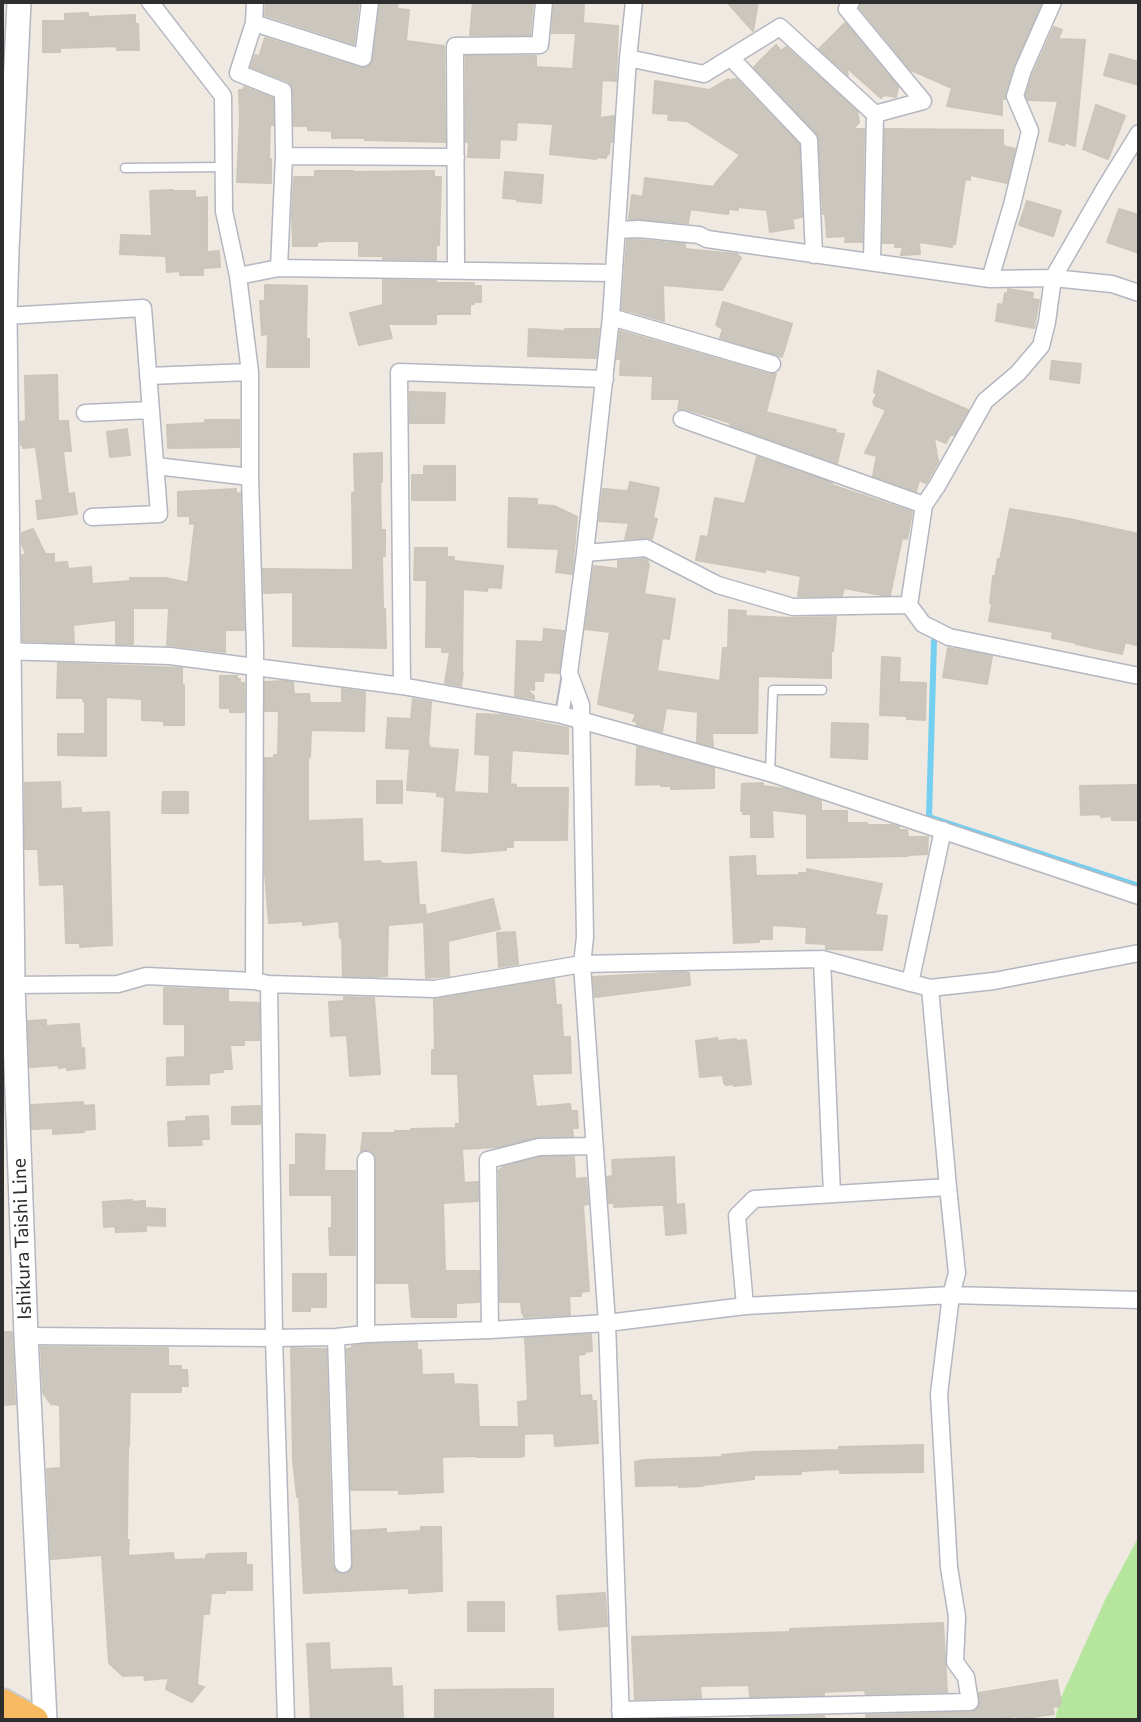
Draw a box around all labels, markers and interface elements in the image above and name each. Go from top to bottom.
street label: Ishikura Taishi Line [8,1158,36,1320]

